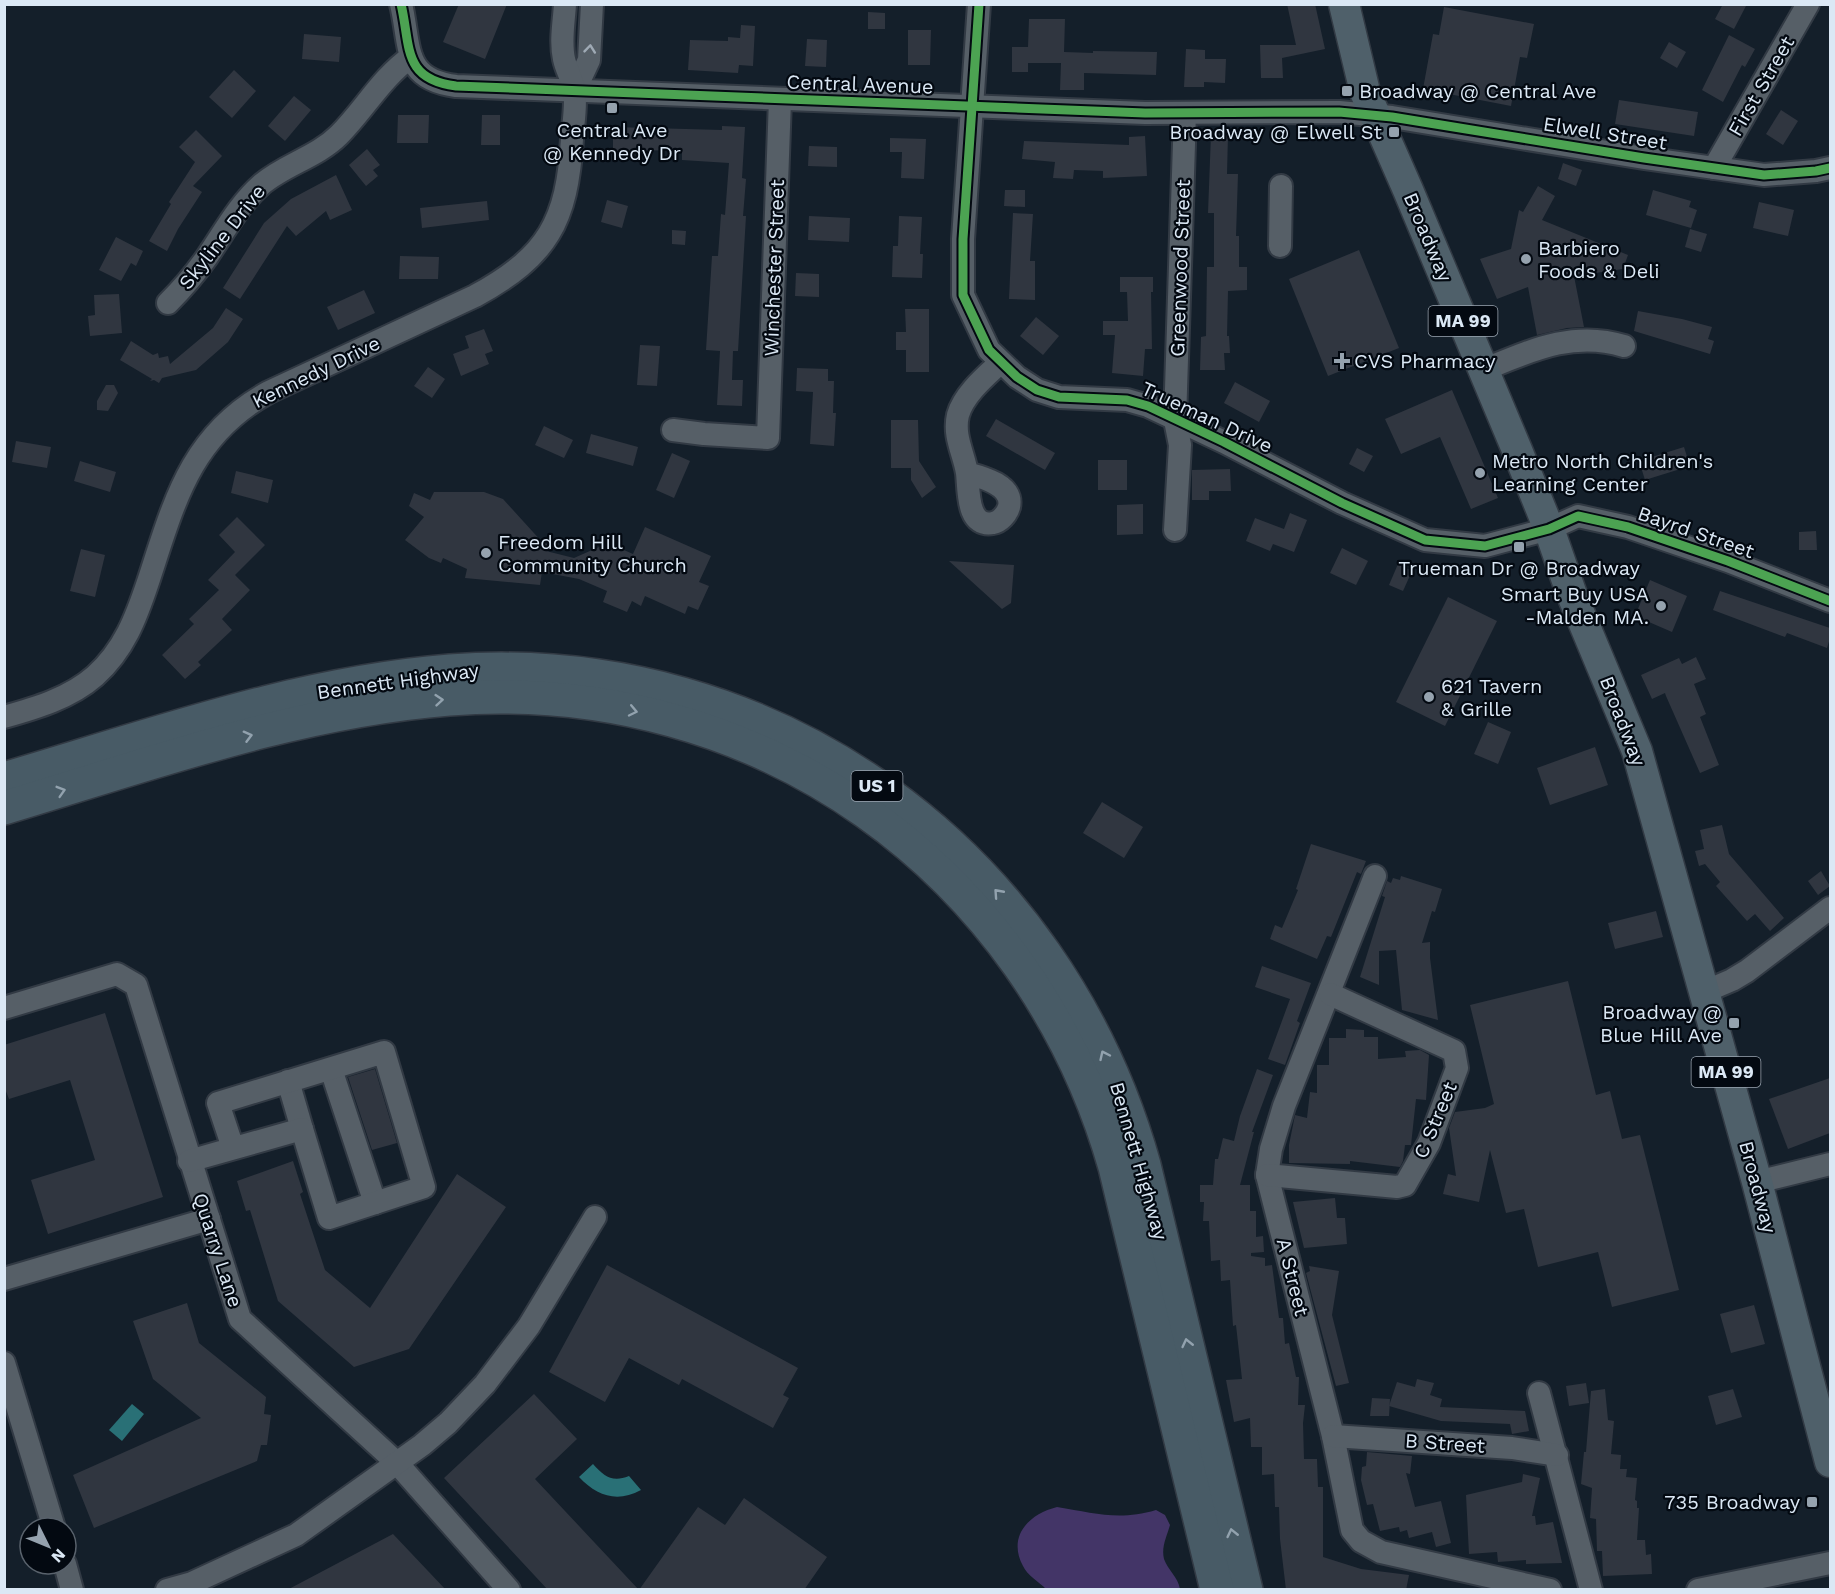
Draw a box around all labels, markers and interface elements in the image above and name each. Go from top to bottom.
street label: First Street [1723,31,1800,140]
one-way arrow [583,44,596,54]
street label: Central Avenue [786,69,934,99]
place label: Broadway @ Central Ave [1359,79,1597,103]
marker: Broadway @ Central Ave [1340,84,1354,98]
marker: Central Ave @ Kennedy Dr [605,101,619,115]
street label: Elwell Street [1541,111,1669,155]
place label: Central Ave @ Kennedy Dr [543,118,681,165]
place label: Broadway @ Elwell St [1169,120,1383,144]
marker: Broadway @ Elwell St [1387,125,1401,139]
street label: Winchester Street [759,178,789,357]
street label: Greenwood Street [1165,178,1195,357]
street label: Skyline Drive [174,180,270,294]
street label: Broadway [1399,189,1458,286]
place label: Barbiero Foods & Deli [1538,236,1660,283]
marker: Barbiero Foods & Deli [1519,252,1533,266]
road number: MA 99 [1428,306,1498,336]
street label: Kennedy Drive [248,331,384,413]
place label: CVS Pharmacy [1354,349,1496,373]
marker: CVS Pharmacy [1335,354,1349,368]
street label: Trueman Drive [1138,376,1276,458]
place label: Metro North Children's Learning Center [1492,449,1713,496]
marker: Metro North Children's Learning Center [1473,466,1487,480]
street label: Bayrd Street [1635,501,1758,563]
place label: Freedom Hill Community Church [498,530,687,577]
marker: Trueman Dr @ Broadway [1512,540,1526,554]
marker: Freedom Hill Community Church [479,546,493,560]
place label: Trueman Dr @ Broadway [1398,556,1640,580]
place label: Smart Buy USA -Malden MA. [1501,582,1649,629]
marker: Smart Buy USA -Malden MA. [1654,599,1668,613]
street label: Bennett Highway [315,658,481,704]
street label: Broadway [1595,673,1651,770]
place label: 621 Tavern & Grille [1441,674,1542,721]
marker: 621 Tavern & Grille [1422,690,1436,704]
one-way arrow [434,694,444,707]
one-way arrow [628,704,638,717]
one-way arrow [243,731,253,744]
road number: US 1 [852,771,902,801]
one-way arrow [55,786,66,798]
one-way arrow [994,889,1005,900]
place label: Broadway @ Blue Hill Ave [1600,1000,1722,1047]
marker: Broadway @ Blue Hill Ave [1727,1016,1741,1030]
one-way arrow [1100,1051,1112,1062]
road number: MA 99 [1692,1057,1760,1087]
street label: C Street [1408,1078,1462,1162]
street label: Bennett Highway [1105,1079,1173,1243]
street label: Broadway [1734,1138,1782,1236]
street label: Quarry Lane [188,1190,248,1310]
street label: A Street [1272,1236,1314,1319]
one-way arrow [1181,1338,1194,1348]
street label: B Street [1404,1428,1486,1458]
place label: 735 Broadway [1664,1490,1801,1514]
marker: 735 Broadway [1805,1495,1819,1509]
north arrow [18,1516,78,1576]
one-way arrow [1227,1528,1240,1538]
text: N [48,1545,70,1567]

